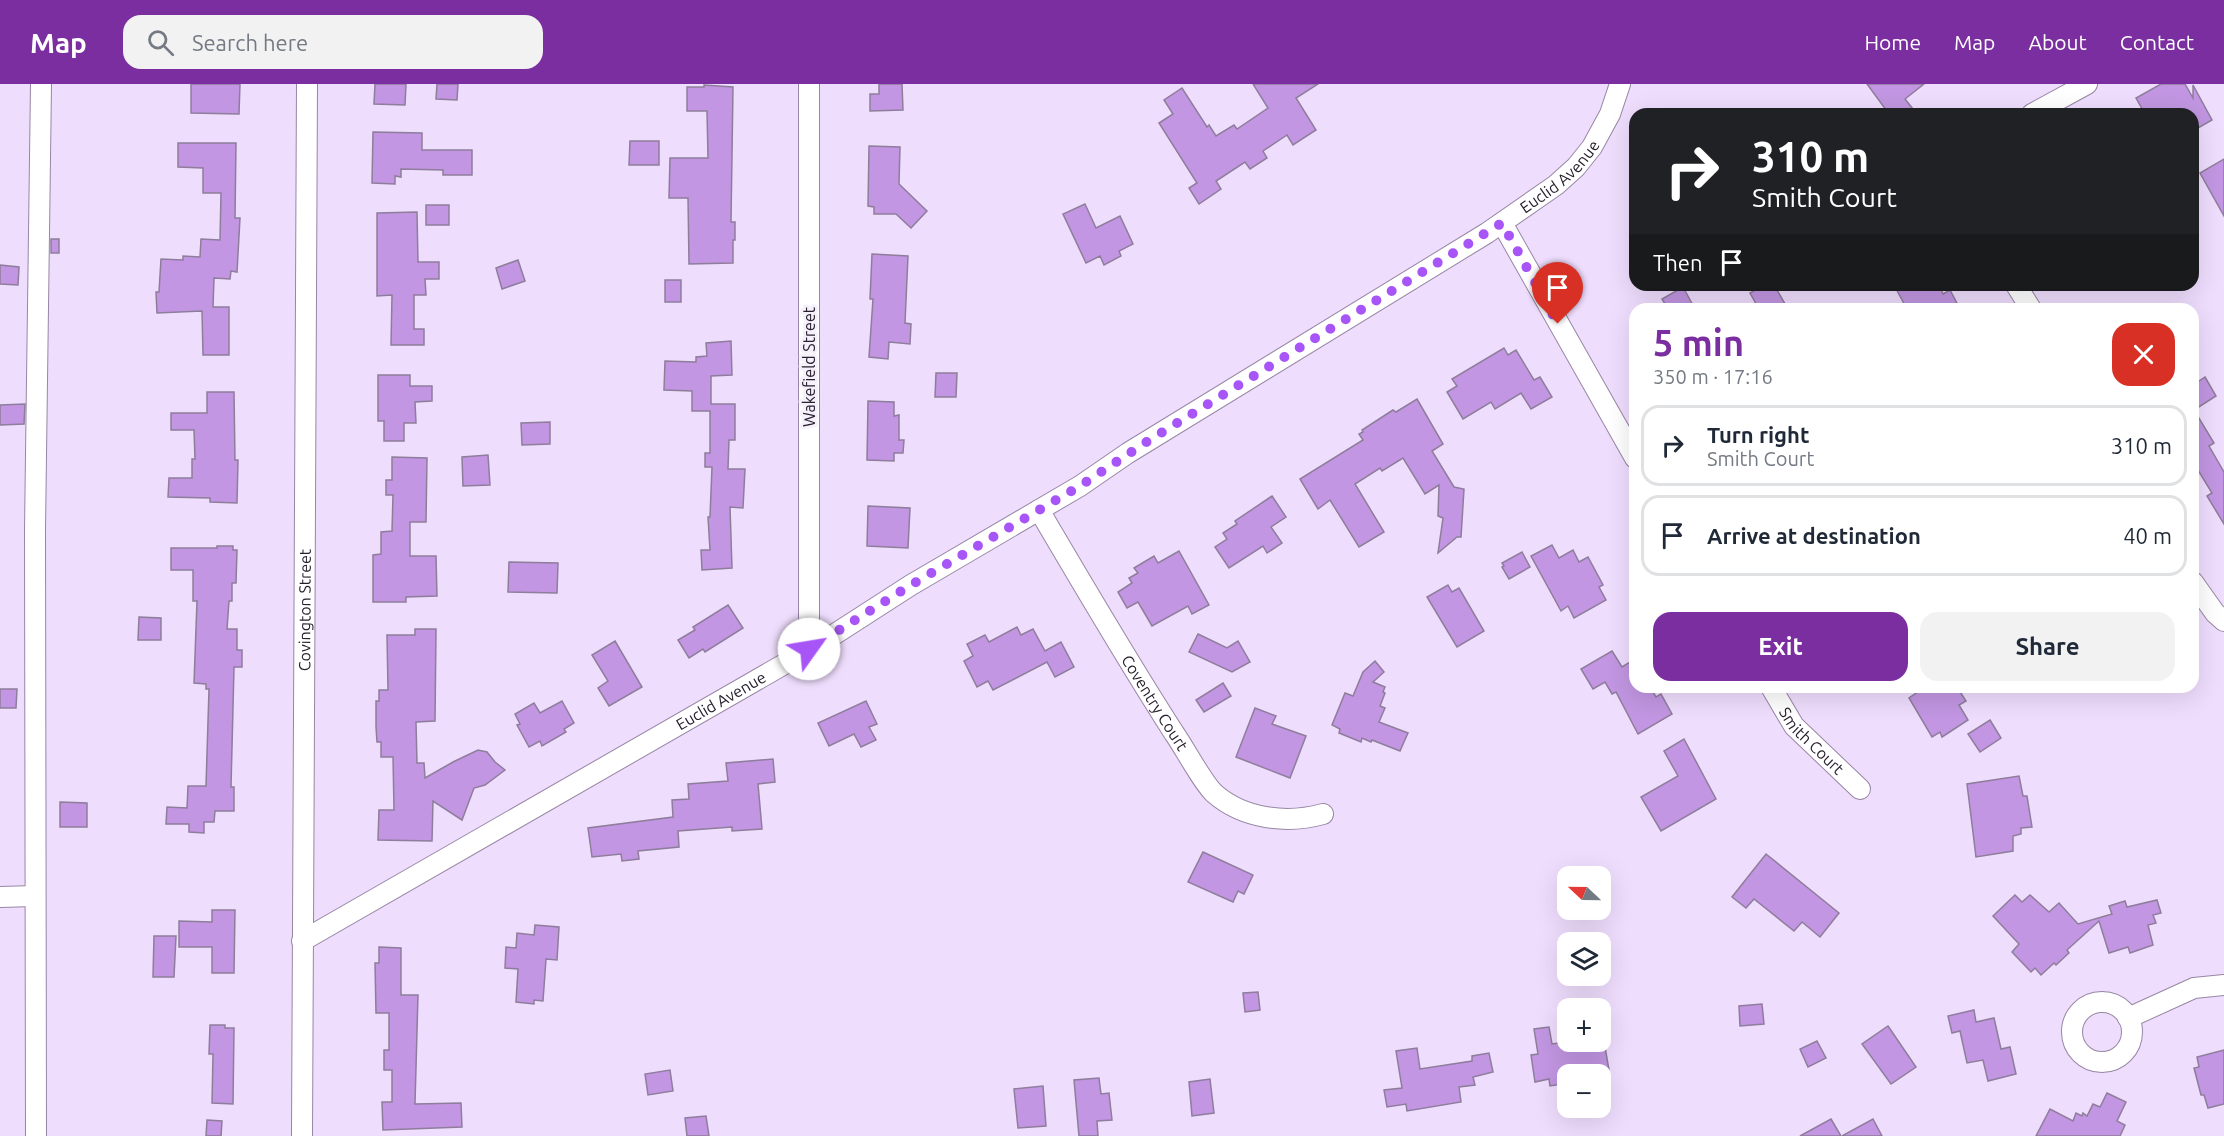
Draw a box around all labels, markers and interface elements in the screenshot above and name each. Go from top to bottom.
search box [123,15,543,69]
icon: search [144,26,177,59]
text: Map [30,27,87,58]
text: Search here [192,30,308,55]
text: Home [1864,30,1921,54]
text: Map [1954,30,1995,54]
text: About [2028,30,2087,54]
text: Contact [2120,30,2194,54]
icon: right [1653,132,1731,210]
text: 310 m [1752,133,1869,180]
street label: Euclid Avenue [1516,137,1603,216]
text: Smith Court [1752,182,1897,212]
icon: arrive [1715,246,1748,279]
text: Then [1653,250,1703,275]
pin [1532,262,1583,324]
icon: arrive [1541,271,1574,304]
street label: Wakefield Street [800,306,818,427]
text: 5 min [1653,322,1744,363]
button: close [2112,323,2175,386]
text: 350 m · 17:16 [1653,365,1773,388]
text: Turn right [1707,422,1809,447]
icon: right [1656,429,1689,462]
text: 310 m [2111,433,2172,458]
text: Smith Court [1707,447,1814,470]
icon: arrive [1656,519,1689,552]
text: Arrive at destination [1707,523,1921,548]
text: 40 m [2123,523,2172,548]
street label: Covington Street [295,548,314,671]
button: Exit [1653,612,1908,681]
button: Share [1920,612,2175,681]
position arrow [777,617,841,681]
street label: Coventry Court [1118,652,1192,754]
street label: Euclid Avenue [673,668,769,733]
street label: Smith Court [1776,704,1848,778]
north arrow [1557,866,1611,920]
map controls [1557,866,1611,1118]
button: layers [1557,932,1611,986]
button: + [1557,998,1611,1052]
button: − [1557,1064,1611,1118]

